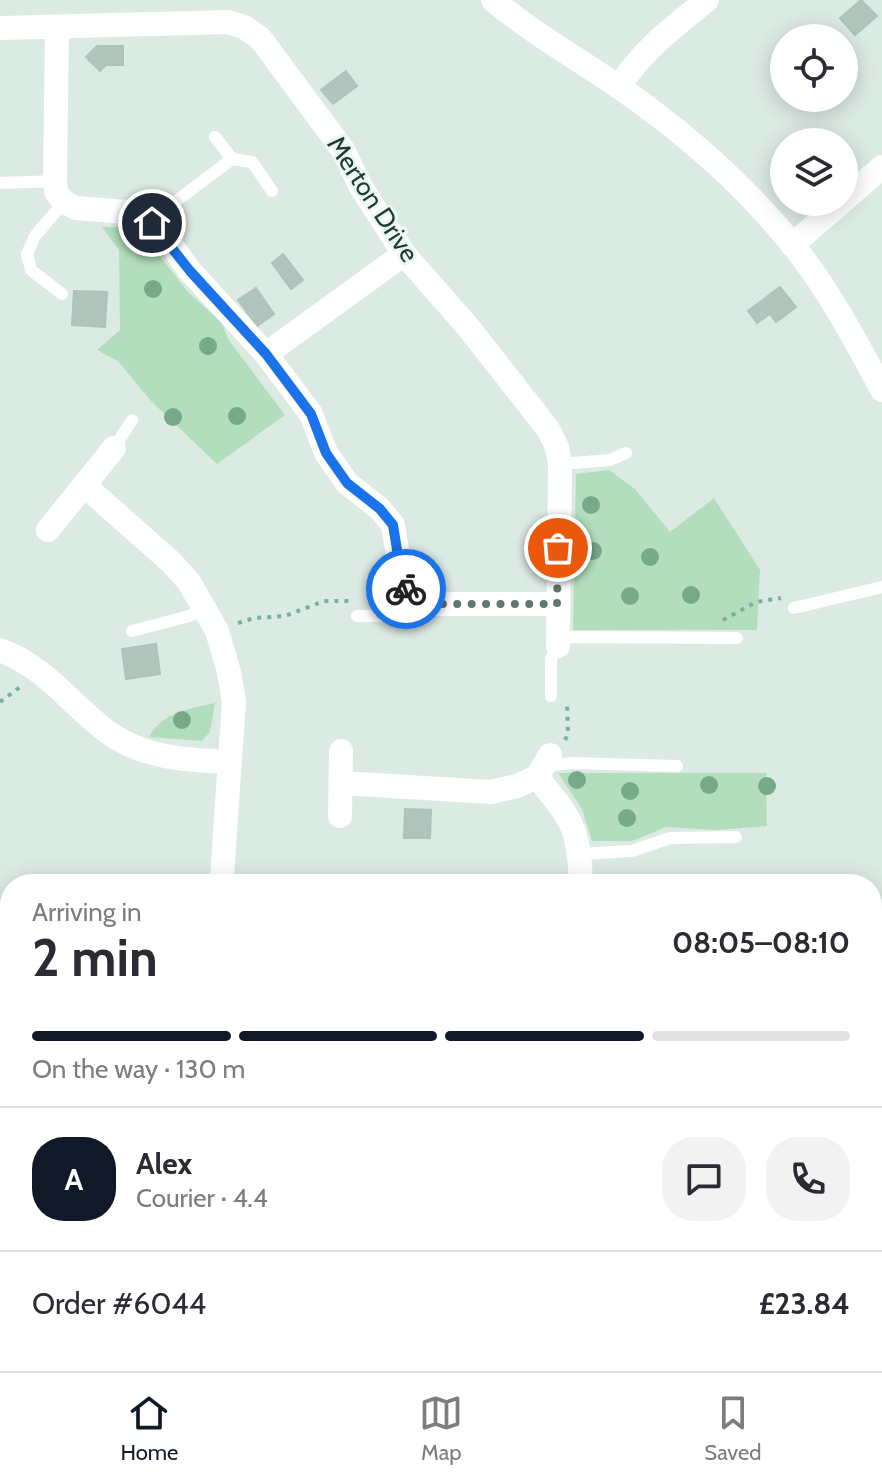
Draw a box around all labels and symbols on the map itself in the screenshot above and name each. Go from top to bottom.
street label: Merton Drive [320,130,426,268]
pin [118,189,186,257]
pin [524,514,592,582]
courier [366,549,446,629]

